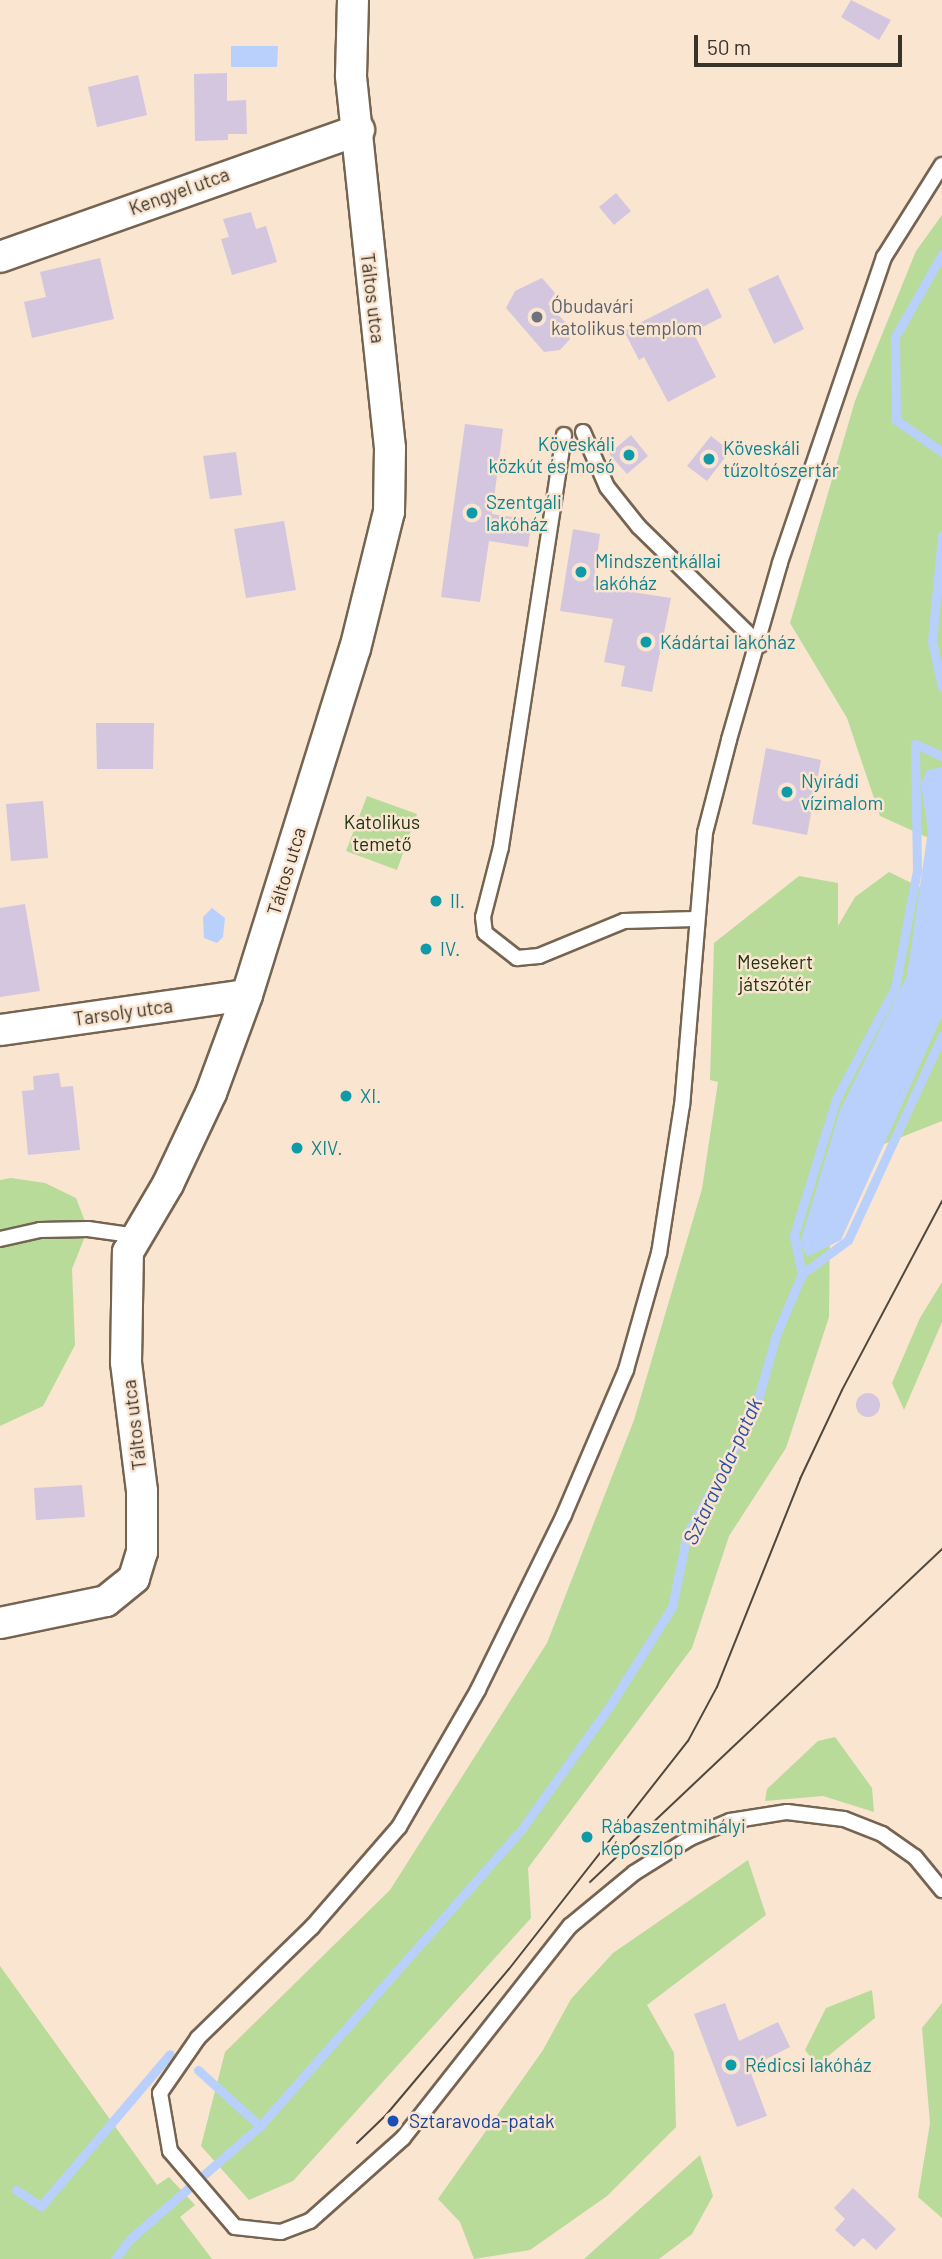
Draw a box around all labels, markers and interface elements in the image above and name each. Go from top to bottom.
scale bar [697,21,905,65]
text: 50 m [707,34,751,59]
street label: Kengyel utca [126,162,232,220]
street label: Táltos utca [356,251,390,345]
place label: Óbudavári katolikus templom [551,295,702,339]
marker: Óbudavári katolikus templom [529,309,545,325]
place label: Köveskáli közkút és mosó [489,433,615,477]
place label: Köveskáli tűzoltószertár [723,437,839,481]
marker: Köveskáli közkút és mosó [621,447,637,463]
marker: Köveskáli tűzoltószertár [701,451,717,467]
place label: Szentgáli lakóház [486,491,562,535]
marker: Szentgáli lakóház [464,505,480,521]
place label: Mindszentkállai lakóház [595,550,721,594]
marker: Mindszentkállai lakóház [573,564,589,580]
place label: Kádártai lakóház [660,631,795,653]
marker: Kádártai lakóház [638,634,654,650]
place label: Nyirádi vízimalom [801,770,883,814]
marker: Nyirádi vízimalom [779,784,795,800]
park label: Katolikus temető [344,811,420,855]
street label: Táltos utca [262,824,310,918]
place label: II. [450,890,465,912]
marker: II. [428,893,444,909]
place label: IV. [440,938,460,960]
marker: IV. [418,941,434,957]
park label: Mesekert játszótér [737,951,813,995]
street label: Tarsoly utca [72,994,174,1030]
place label: XI. [360,1085,381,1107]
marker: XI. [338,1088,354,1104]
place label: XIV. [311,1137,342,1159]
marker: XIV. [289,1140,305,1156]
street label: Táltos utca [117,1378,151,1472]
water label: Sztaravoda-patak [677,1393,767,1549]
place label: Rábaszentmihályi képoszlop [601,1815,746,1859]
marker: Rábaszentmihályi képoszlop [579,1829,595,1845]
place label: Rédicsi lakóház [745,2054,871,2076]
marker: Rédicsi lakóház [723,2057,739,2073]
place label: Sztaravoda-patak [409,2110,555,2132]
marker: Sztaravoda-patak [383,2111,403,2131]

